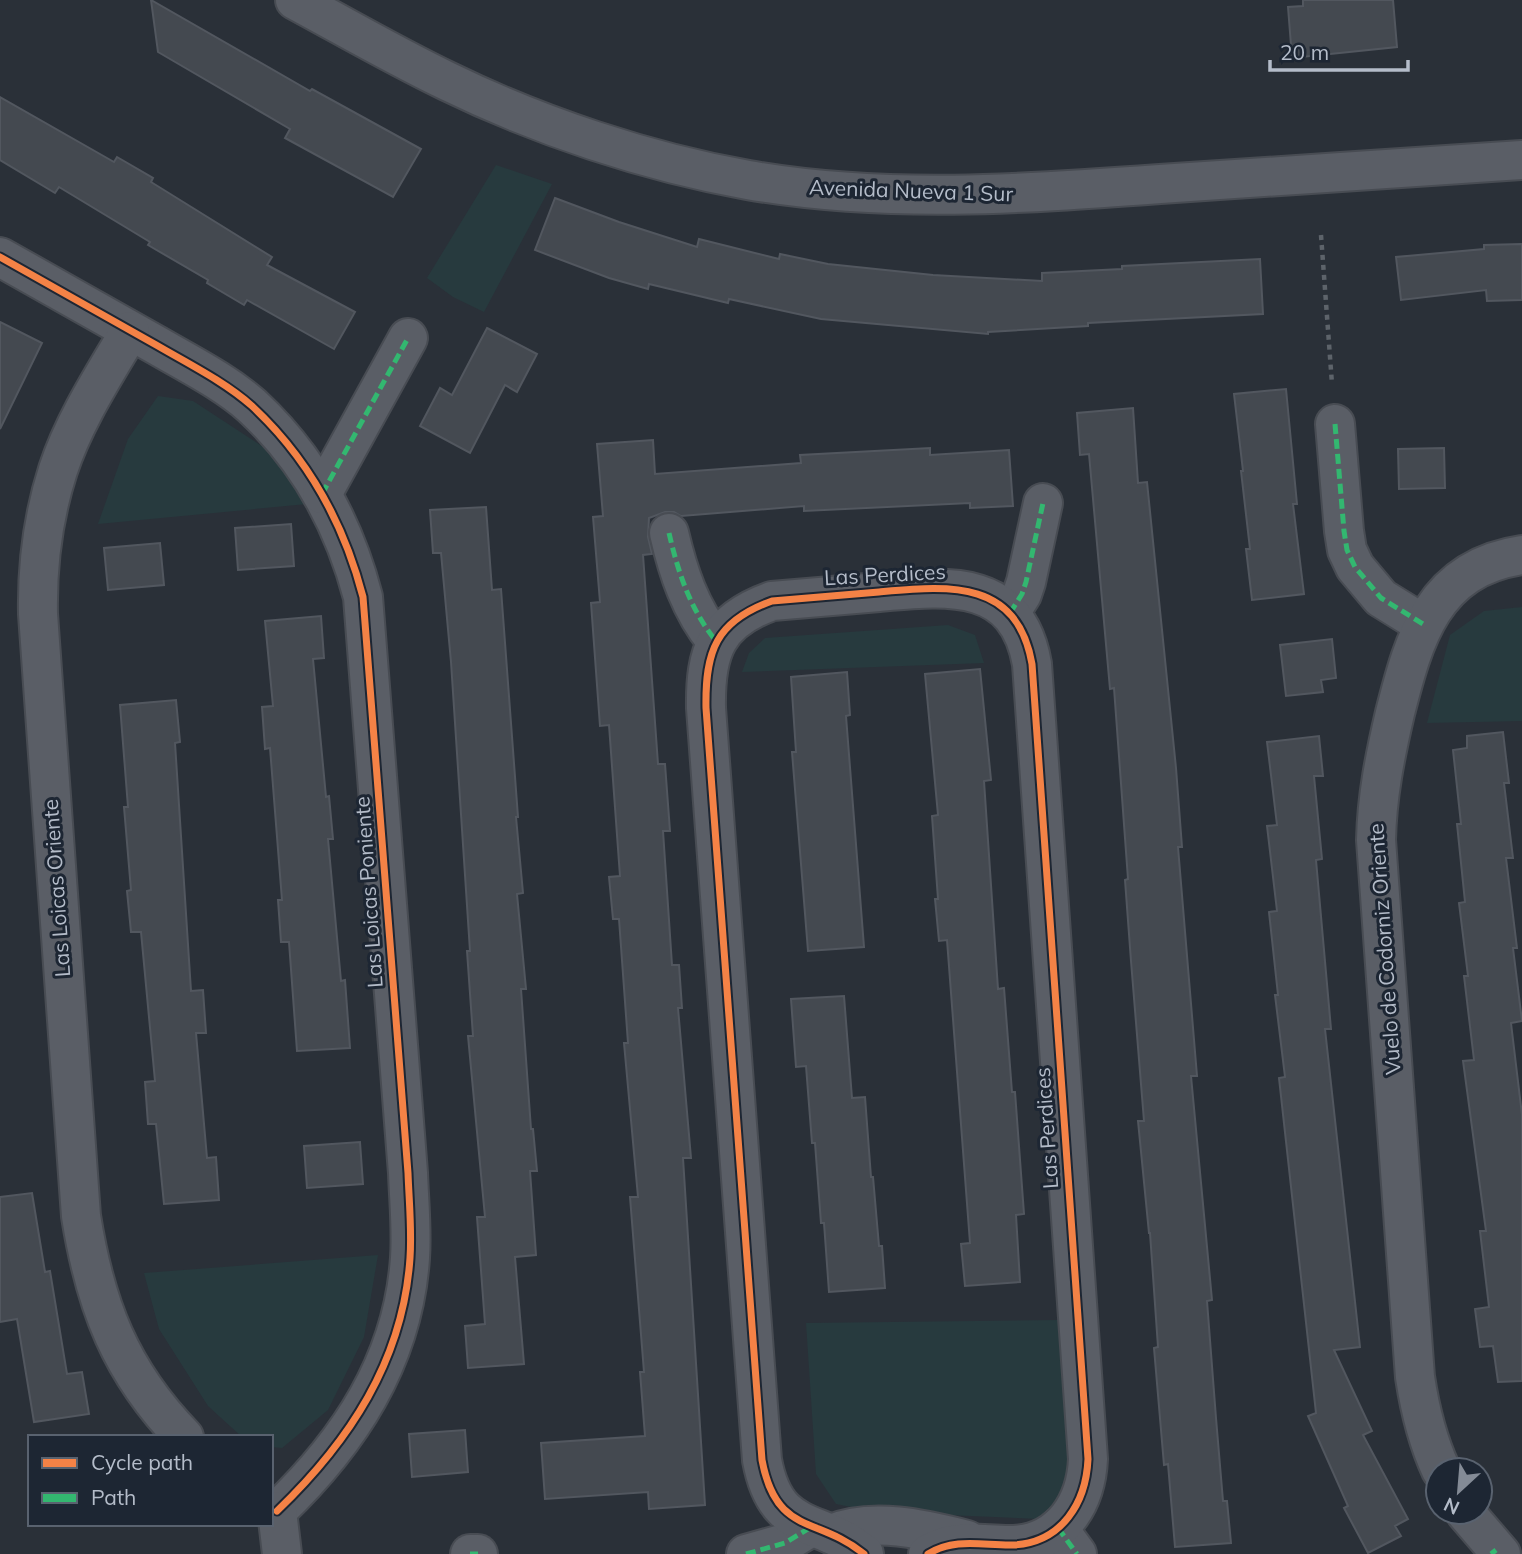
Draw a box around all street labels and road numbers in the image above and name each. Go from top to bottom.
street label: Avenida Nueva 1 Sur [808,173,1014,207]
street label: Las Perdices [824,558,946,590]
street label: Las Loicas Poniente [348,795,388,989]
street label: Las Loicas Oriente [37,798,75,978]
street label: Vuelo de Codorniz Oriente [1362,823,1406,1076]
street label: Las Perdices [1029,1066,1063,1190]

